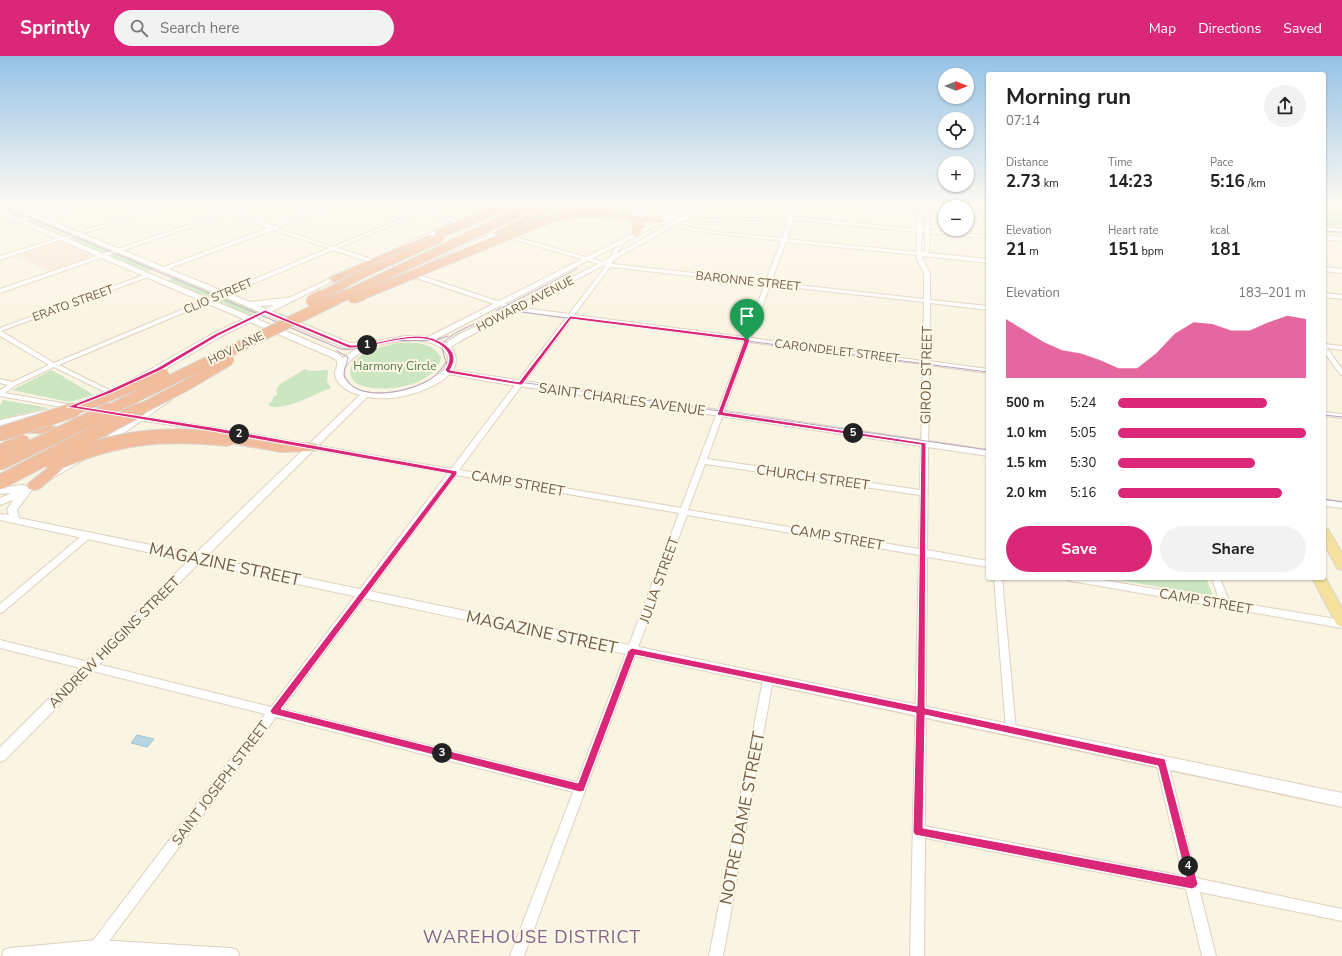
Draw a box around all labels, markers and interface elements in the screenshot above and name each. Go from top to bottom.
search box [114,10,394,46]
text: Sprintly [20,15,90,41]
icon: search [128,17,150,39]
text: Search here [160,18,239,38]
text: Map [1149,19,1176,38]
text: Directions [1198,19,1261,38]
text: Saved [1283,19,1322,38]
north arrow [938,68,974,104]
map controls [938,68,974,236]
text: Morning run [1006,82,1131,112]
button: share [1264,85,1306,127]
button: locate [938,112,974,148]
text: 07:14 [1006,112,1040,130]
text: Distance [1006,155,1049,170]
text: Time [1108,155,1132,170]
text: Pace [1210,155,1233,170]
button: + [938,156,974,192]
text: 2.73 [1006,170,1041,193]
text: 14:23 [1108,170,1153,193]
text: 5:16 [1210,170,1245,193]
text: km [1041,176,1059,191]
text: /km [1245,176,1266,191]
button: − [938,200,974,236]
text: Elevation [1006,223,1052,238]
text: Heart rate [1108,223,1158,238]
text: kcal [1210,223,1230,238]
text: 21 [1006,238,1026,261]
text: 151 [1108,238,1139,261]
text: 181 [1210,238,1241,261]
text: m [1026,244,1039,259]
text: bpm [1139,244,1164,259]
street label: BARONNE STREET [695,268,802,295]
street label: HOWARD AVENUE [474,272,576,336]
street label: CLIO STREET [181,274,256,318]
street label: ERATO STREET [30,281,117,325]
text: Elevation [1006,284,1060,302]
text: 183–201 m [1238,284,1306,302]
pin [730,299,764,340]
icon: arrive [736,305,758,327]
street label: GIROD STREET [916,325,937,424]
street label: HOV LANE [205,328,267,368]
pin: 1 [357,335,377,355]
street label: CARONDELET STREET [774,335,901,367]
text: 1 [364,337,370,352]
park label: Harmony Circle [353,358,437,374]
street label: SAINT CHARLES AVENUE [537,378,707,421]
text: 500 m [1006,394,1044,412]
text: 5:24 [1070,394,1096,412]
pin: 5 [843,423,863,443]
pin: 2 [229,424,249,444]
text: 1.0 km [1006,424,1047,442]
text: 5:05 [1070,424,1096,442]
text: 5 [850,425,856,440]
text: 2 [236,426,242,441]
text: 1.5 km [1006,454,1047,472]
text: 5:30 [1070,454,1096,472]
street label: CHURCH STREET [755,460,871,495]
street label: CAMP STREET [470,466,567,501]
text: 2.0 km [1006,484,1047,502]
text: 5:16 [1070,484,1096,502]
street label: CAMP STREET [789,520,886,555]
button: Save [1006,526,1152,572]
button: Share [1160,526,1306,572]
street label: JULIA STREET [635,534,684,627]
street label: MAGAZINE STREET [147,537,303,592]
street label: ANDREW HIGGINS STREET [44,572,185,712]
street label: CAMP STREET [1158,584,1255,619]
street label: MAGAZINE STREET [464,605,620,660]
street label: SAINT JOSEPH STREET [167,717,274,849]
street label: NOTRE DAME STREET [714,729,771,907]
pin: 3 [432,743,452,763]
text: 3 [439,745,445,760]
pin: 4 [1178,856,1198,876]
text: 4 [1185,858,1191,873]
district label: WAREHOUSE DISTRICT [423,925,641,949]

